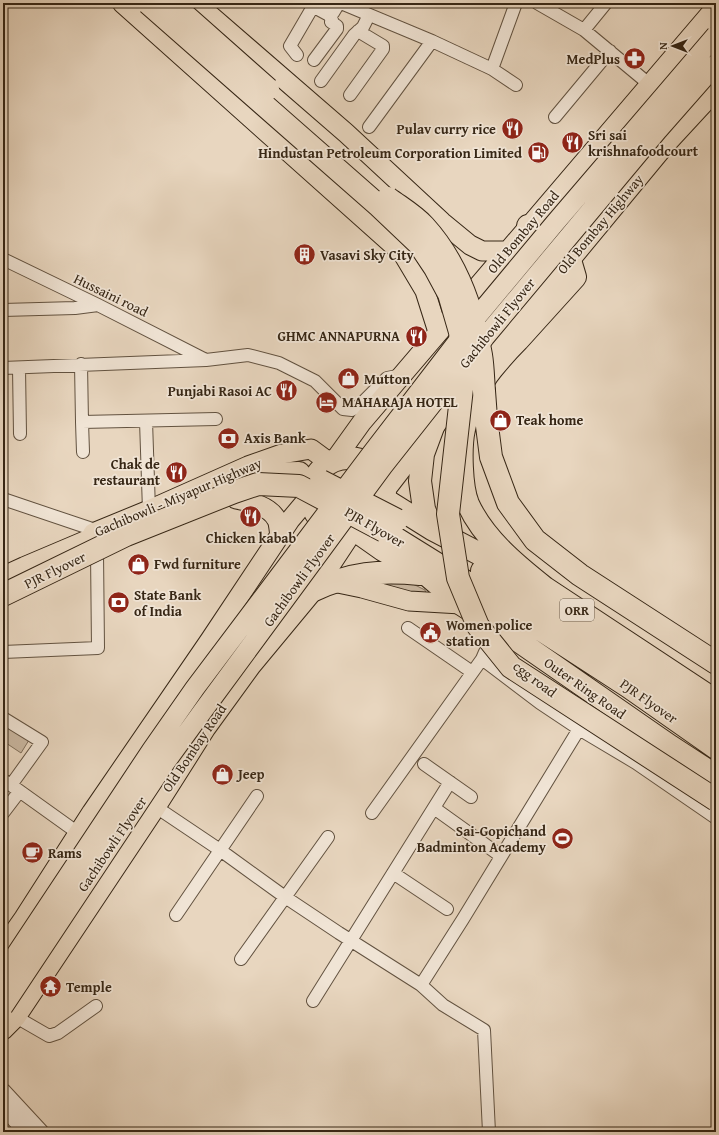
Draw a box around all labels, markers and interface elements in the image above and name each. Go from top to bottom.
north arrow [653,26,693,66]
text: N [655,42,671,50]
pharmacy icon: MedPlus [622,46,648,72]
place label: MedPlus [567,49,620,69]
restaurant icon: Pulav curry rice [499,116,525,142]
place label: Pulav curry rice [397,119,496,139]
place label: Sri sai krishnafoodcourt [588,125,699,161]
restaurant icon: Sri sai krishnafoodcourt [560,130,586,156]
fuel station icon: Hindustan Petroleum Corporation Limited [525,140,551,166]
place label: Hindustan Petroleum Corporation Limited [258,143,522,163]
street label: Old Bombay Highway [552,170,648,278]
street label: Old Bombay Road [482,186,564,278]
building icon: Vasavi Sky City [291,242,317,268]
place label: Vasavi Sky City [320,245,414,265]
street label: Hussaini road [71,268,152,322]
street label: Gachibowli Flyover [454,273,540,372]
restaurant icon: GHMC ANNAPURNA [403,323,429,349]
place label: GHMC ANNAPURNA [278,326,400,346]
shop icon: Mutton [335,366,361,392]
place label: Mutton [364,369,411,389]
restaurant icon: Punjabi Rasoi AC [274,378,300,404]
place label: Punjabi Rasoi AC [168,381,272,401]
hotel icon: MAHARAJA HOTEL [314,389,340,415]
place label: MAHARAJA HOTEL [342,392,458,412]
shop icon: Teak home [488,407,514,433]
place label: Teak home [516,410,584,430]
bank icon: Axis Bank [215,425,241,451]
place label: Axis Bank [244,428,307,448]
street label: Gachibowli - Miyapur Highway [91,453,265,541]
place label: Chak de restaurant [93,454,161,490]
restaurant icon: Chak de restaurant [163,459,189,485]
street label: PJR Flyover [341,502,409,552]
restaurant icon: Chicken kabab [238,503,264,529]
place label: Chicken kabab [206,528,296,548]
street label: Gachibowli Flyover [258,529,340,631]
street label: PJR Flyover [21,546,89,594]
shop icon: Fwd furniture [126,551,152,577]
place label: Fwd furniture [154,554,241,574]
place label: State Bank of India [134,585,202,621]
bank icon: State Bank of India [106,590,132,616]
road number: ORR [560,599,594,621]
place label: Women police station [446,615,533,651]
public building icon: Women police station [417,620,443,646]
street label: Outer Ring Road [540,652,630,724]
street label: cgg road [509,656,561,702]
street label: PJR Flyover [616,674,682,728]
street label: Old Bombay Road [157,699,231,796]
shop icon: Jeep [209,761,235,787]
place label: Jeep [236,764,265,784]
street label: Gachibowli Flyover [73,792,151,896]
place label: Sai-Gopichand Badminton Academy [417,821,547,857]
sports icon: Sai-Gopichand Badminton Academy [549,826,575,852]
cafe icon: Rams [20,840,46,866]
place label: Rams [48,843,82,863]
temple icon: Temple [37,974,63,1000]
place label: Temple [66,977,112,997]

